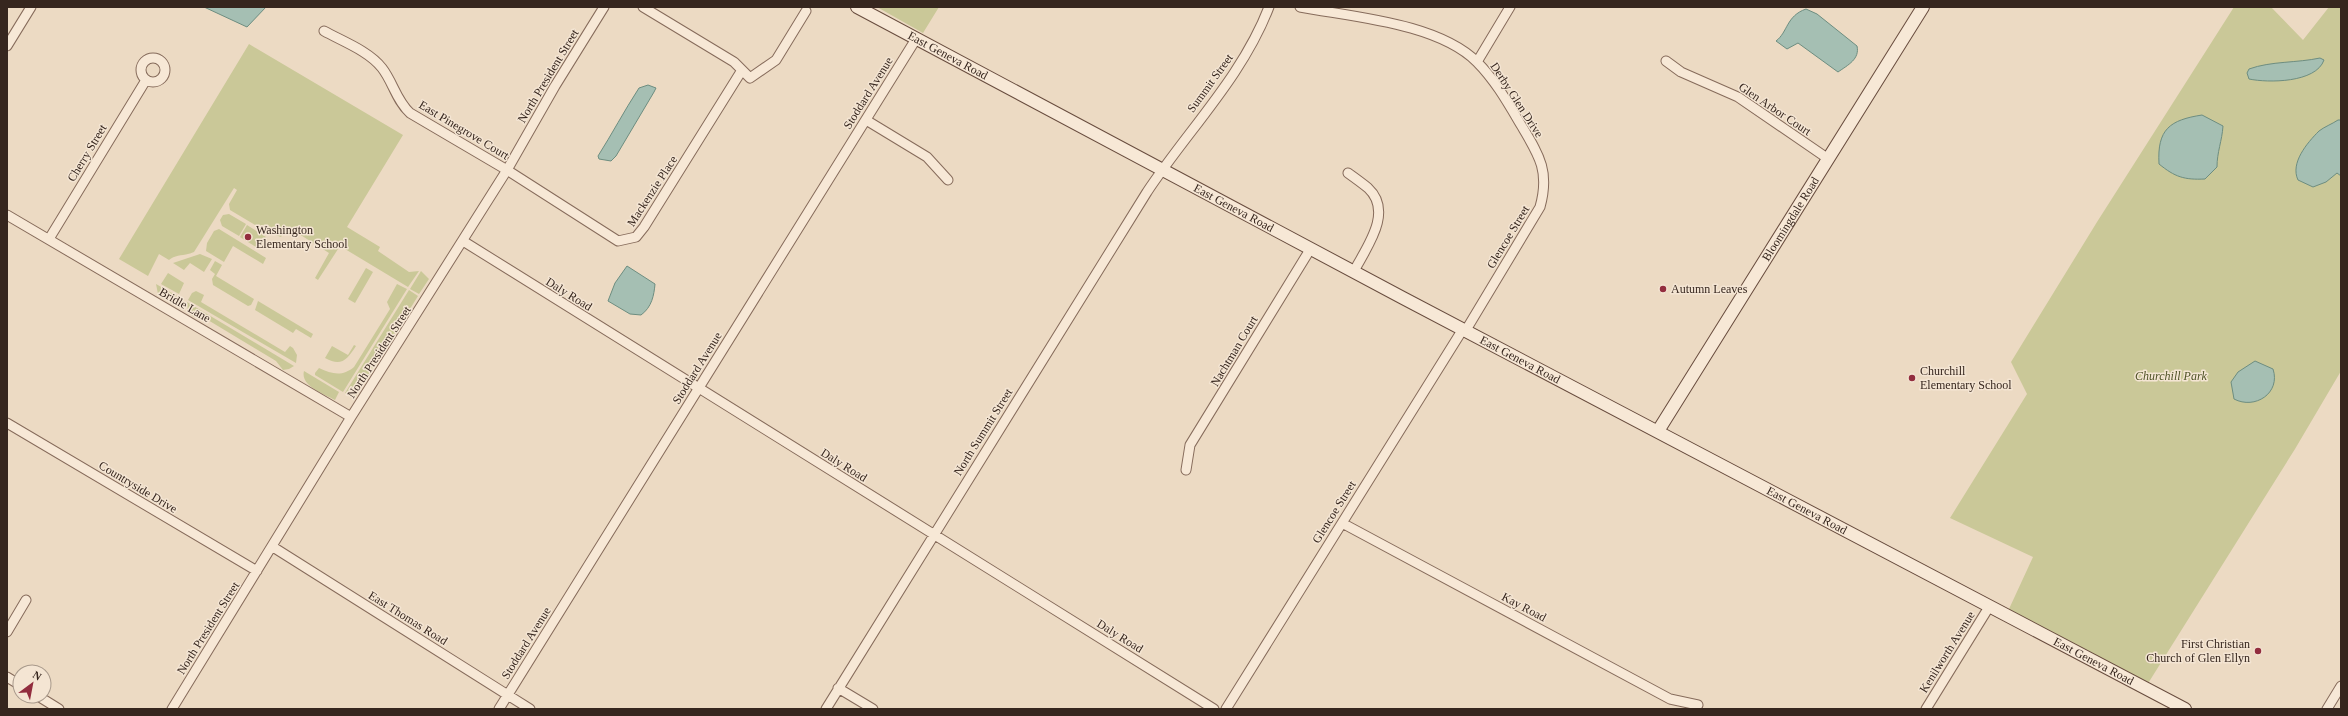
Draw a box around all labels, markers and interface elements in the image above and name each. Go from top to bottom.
street label: North President Street [515,26,582,125]
street label: East Geneva Road [905,28,990,82]
street label: Summit Street [1184,50,1236,115]
street label: Stoddard Avenue [840,54,896,132]
street label: Derby Glen Drive [1488,60,1546,140]
street label: Glen Arbor Court [1736,80,1815,139]
street label: East Pinegrove Court [416,98,512,163]
street label: Cherry Street [64,121,110,184]
street label: Mackenzie Place [624,153,680,229]
street label: Bloomingdale Road [1759,174,1822,264]
street label: East Geneva Road [1191,181,1276,235]
street label: Glencoe Street [1484,202,1533,271]
place label: Washington Elementary School [256,223,348,251]
marker: Washington Elementary School [243,232,253,242]
street label: Daly Road [543,274,595,314]
place label: Autumn Leaves [1671,282,1748,296]
marker: Autumn Leaves [1658,284,1668,294]
street label: Bridle Lane [157,285,213,325]
street label: North President Street [344,303,414,401]
street label: Nachtman Court [1207,313,1261,389]
street label: Stoddard Avenue [669,329,725,407]
street label: East Geneva Road [1478,333,1563,386]
place label: Churchill Elementary School [1920,364,2012,392]
park label: Churchill Park [2135,369,2208,383]
marker: Churchill Elementary School [1907,373,1917,383]
street label: North Summit Street [951,385,1016,478]
street label: Daly Road [818,445,870,485]
street label: Countryside Drive [96,458,180,516]
street label: Glencoe Street [1309,478,1359,546]
street label: East Geneva Road [1764,483,1849,537]
street label: North President Street [174,579,243,677]
street label: East Thomas Road [366,588,450,648]
street label: Kay Road [1499,589,1549,625]
street label: Stoddard Avenue [498,604,554,682]
street label: Kenilworth Avenue [1916,609,1978,695]
street label: Daly Road [1094,616,1146,656]
street label: East Geneva Road [2051,634,2136,688]
place label: First Christian Church of Glen Ellyn [2146,637,2250,665]
marker: First Christian Church of Glen Ellyn [2253,646,2263,656]
north arrow [12,664,52,704]
text: N [31,668,44,683]

